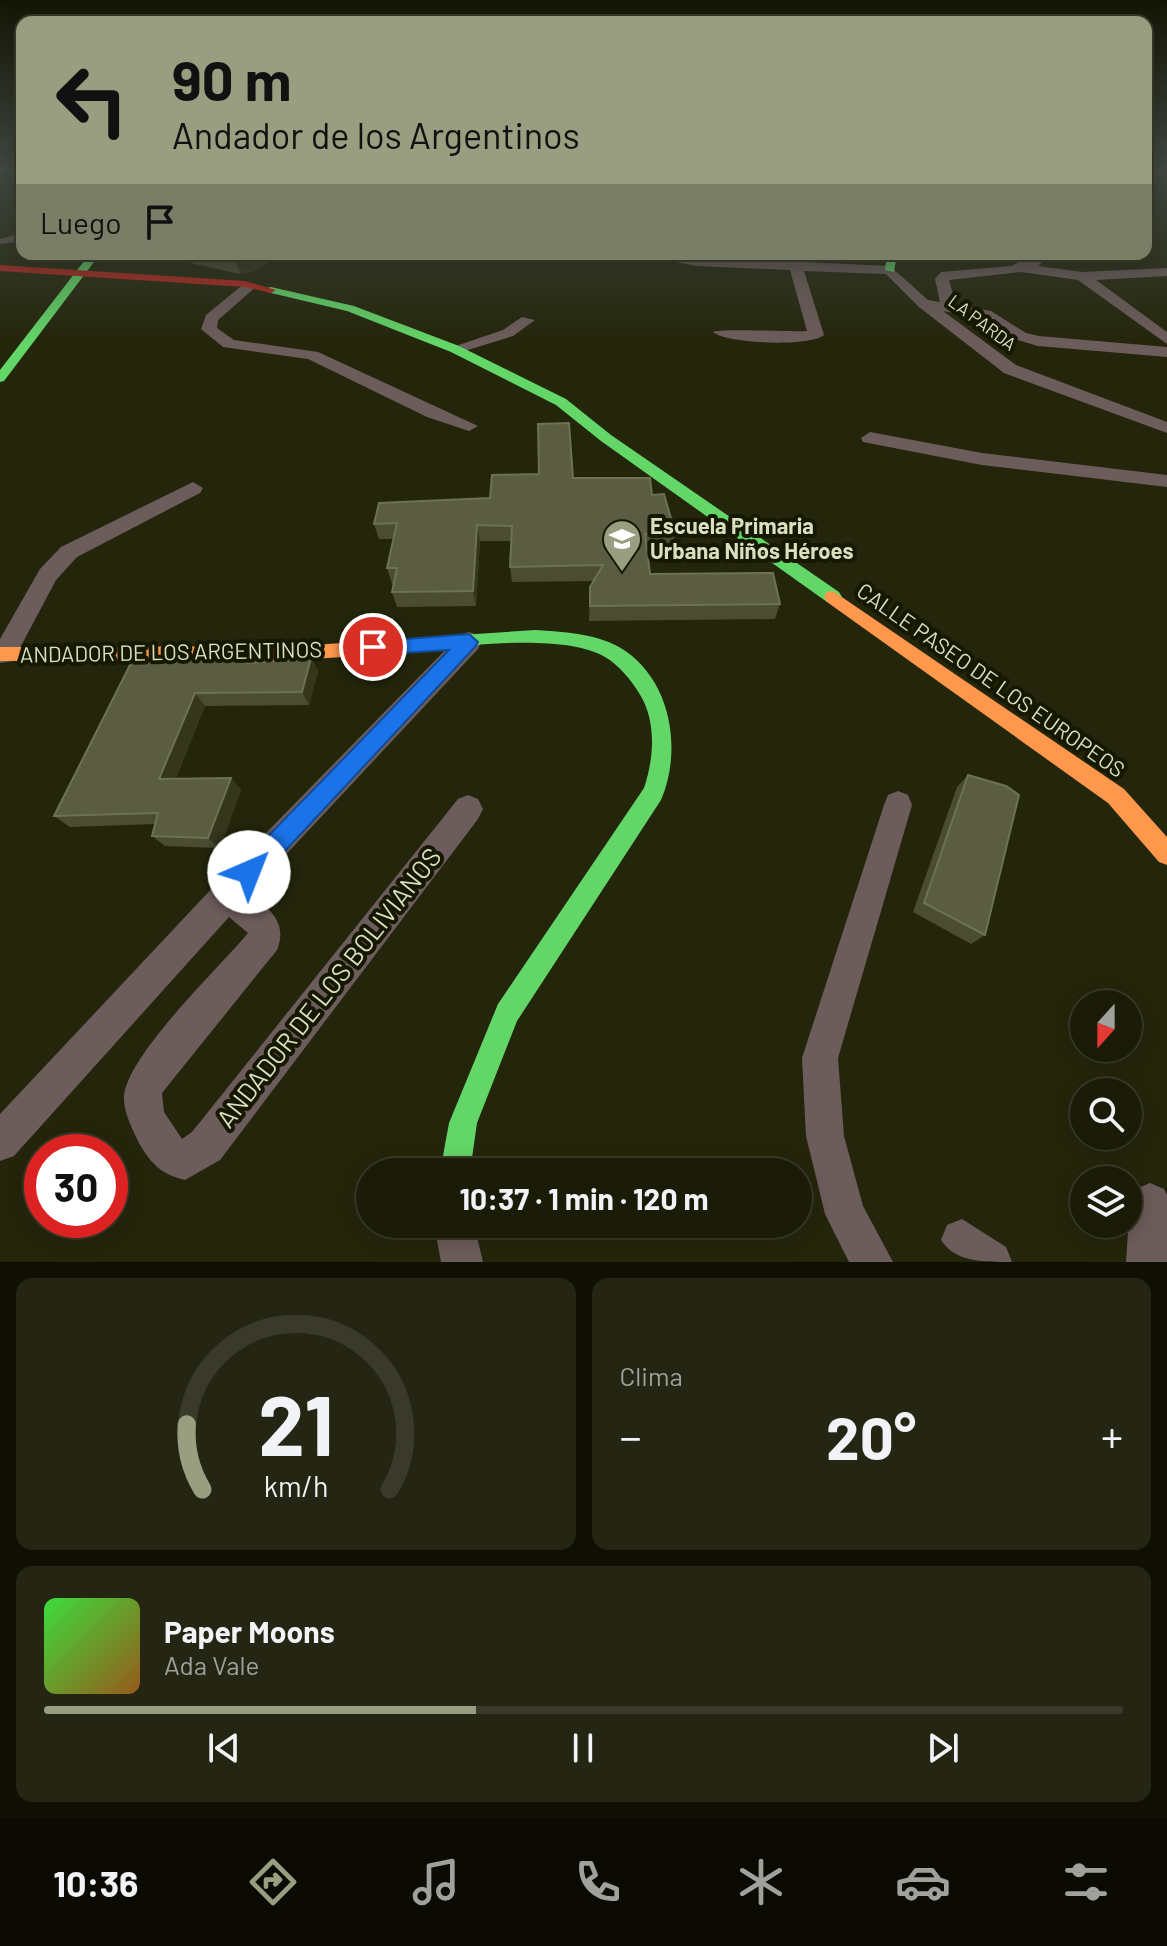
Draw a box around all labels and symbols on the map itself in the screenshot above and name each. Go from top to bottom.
street label: LA PARDA [944,290,1021,355]
place label: Escuela Primaria Urbana Niños Héroes [650,512,853,563]
school or university icon: Escuela Primaria Urbana Niños Héroes [601,518,643,573]
street label: CALLE PASEO DE LOS EUROPEOS [853,576,1130,782]
pin [339,613,407,681]
street label: ANDADOR DE LOS ARGENTINOS [20,635,322,667]
position arrow [207,830,291,914]
street label: ANDADOR DE LOS BOLIVIANOS [209,841,447,1133]
north arrow [1070,990,1142,1062]
speed limit sign: 30 [24,1134,128,1238]

